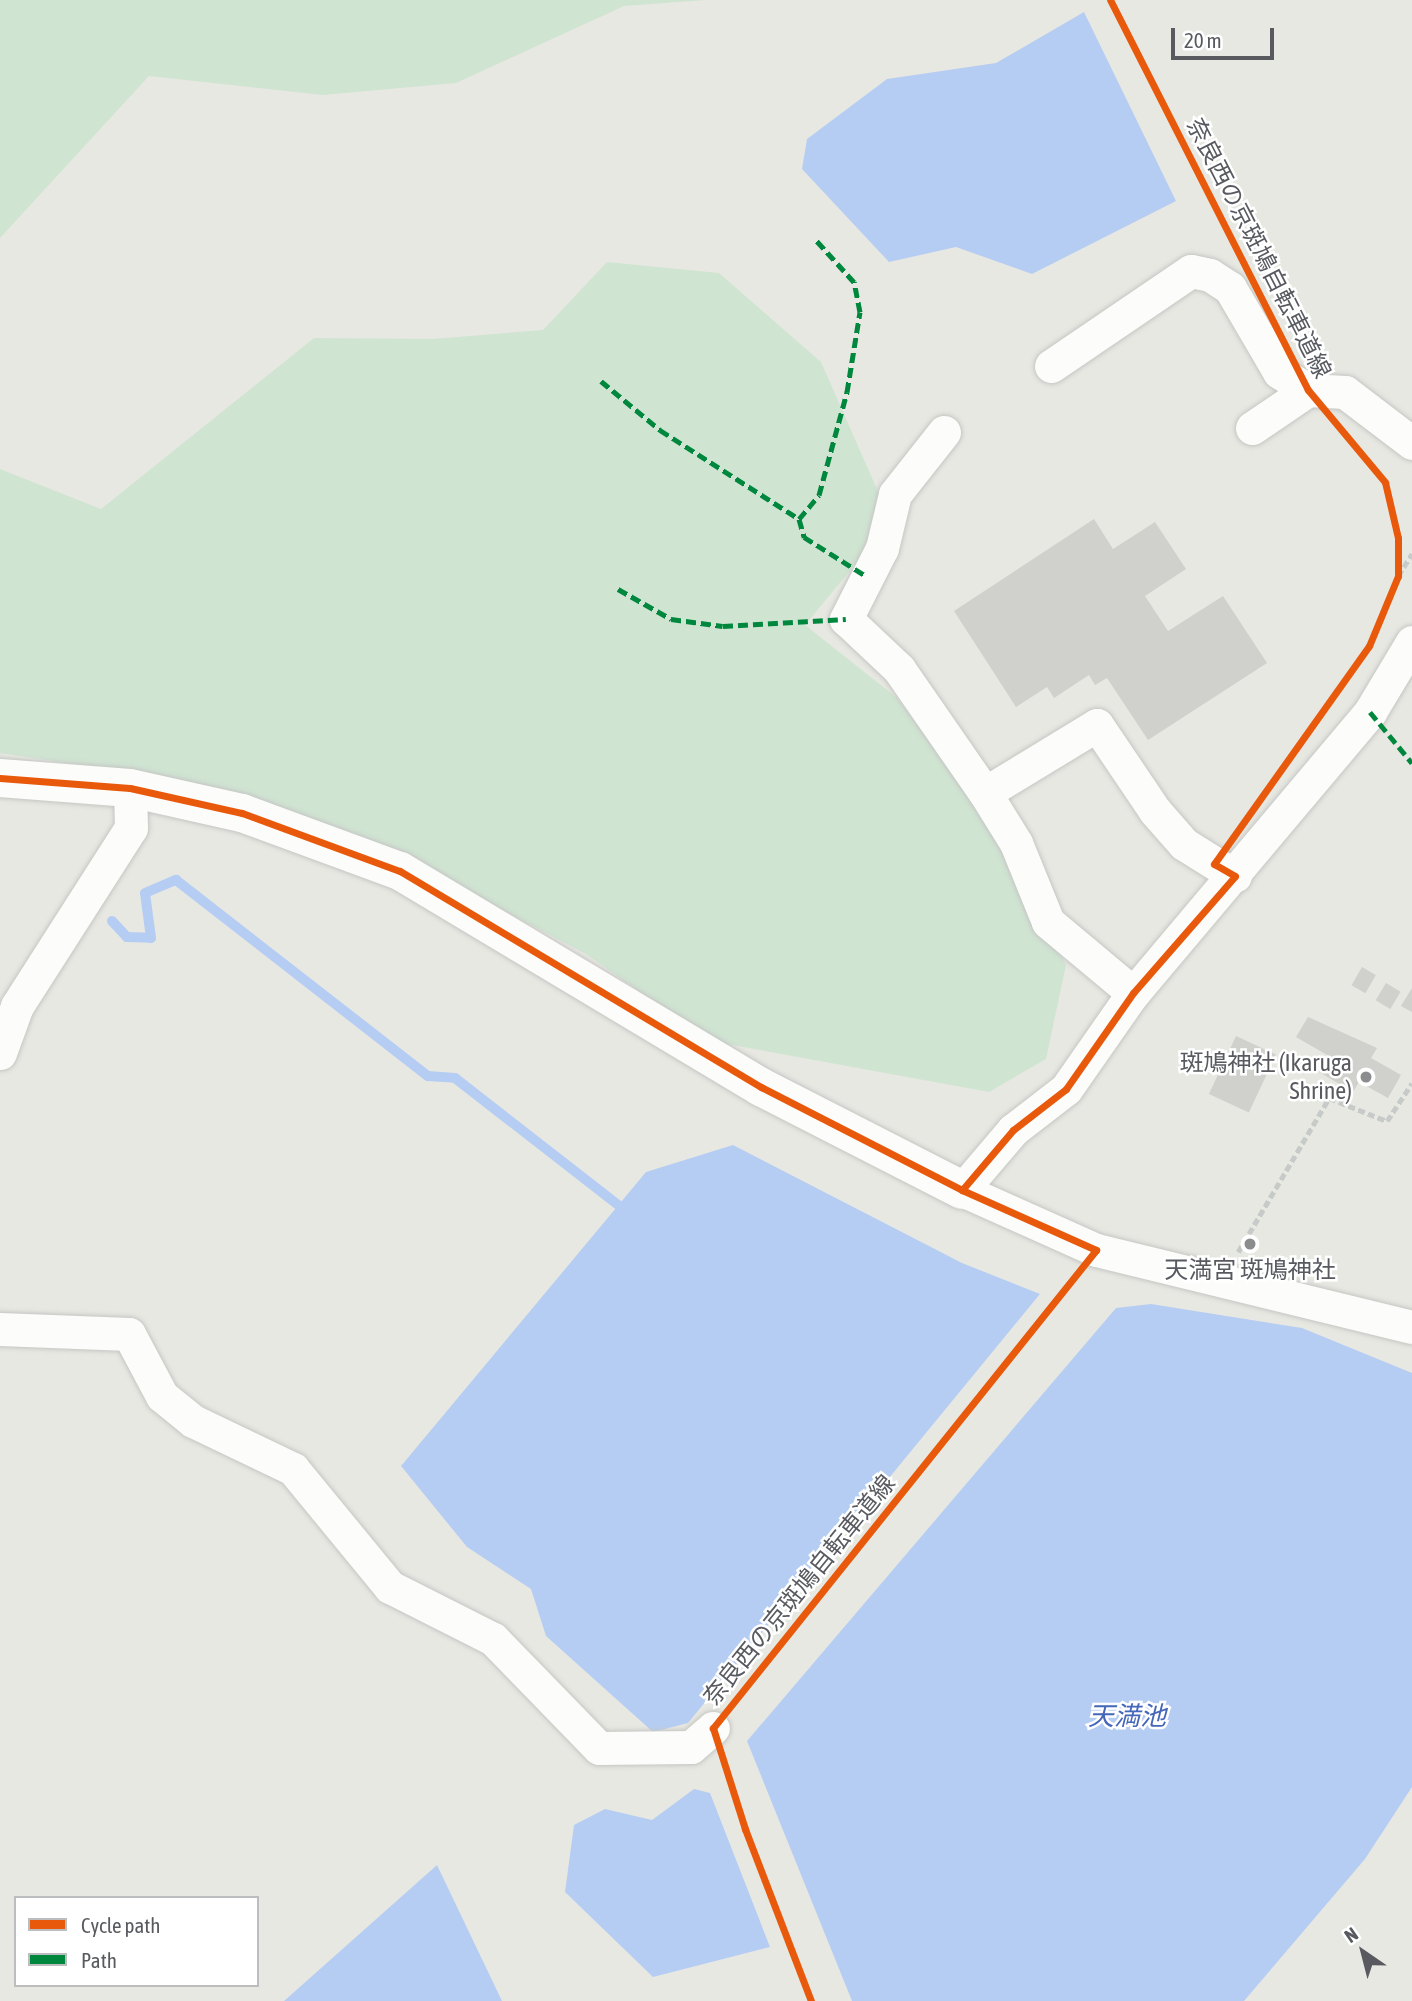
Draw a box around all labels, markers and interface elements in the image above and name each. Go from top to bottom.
scale bar [1174,14,1277,58]
text: 20 m [1184,28,1222,52]
street label: 奈良西の京斑鳩自転車道線 [1181,113,1337,383]
place label: 斑鳩神社 (Ikaruga Shrine) [1179,1049,1352,1105]
marker: 斑鳩神社 (Ikaruga Shrine) [1358,1069,1374,1085]
marker: 天満宮 斑鳩神社 [1242,1236,1258,1252]
place label: 天満宮 斑鳩神社 [1164,1256,1336,1284]
street label: 奈良西の京斑鳩自転車道線 [697,1469,901,1711]
water label: 天満池 [1088,1701,1166,1733]
legend [14,1896,259,1987]
text: Cycle path [81,1913,160,1937]
north arrow [1328,1917,1398,1987]
text: N [1340,1923,1362,1947]
text: Path [81,1948,117,1972]

